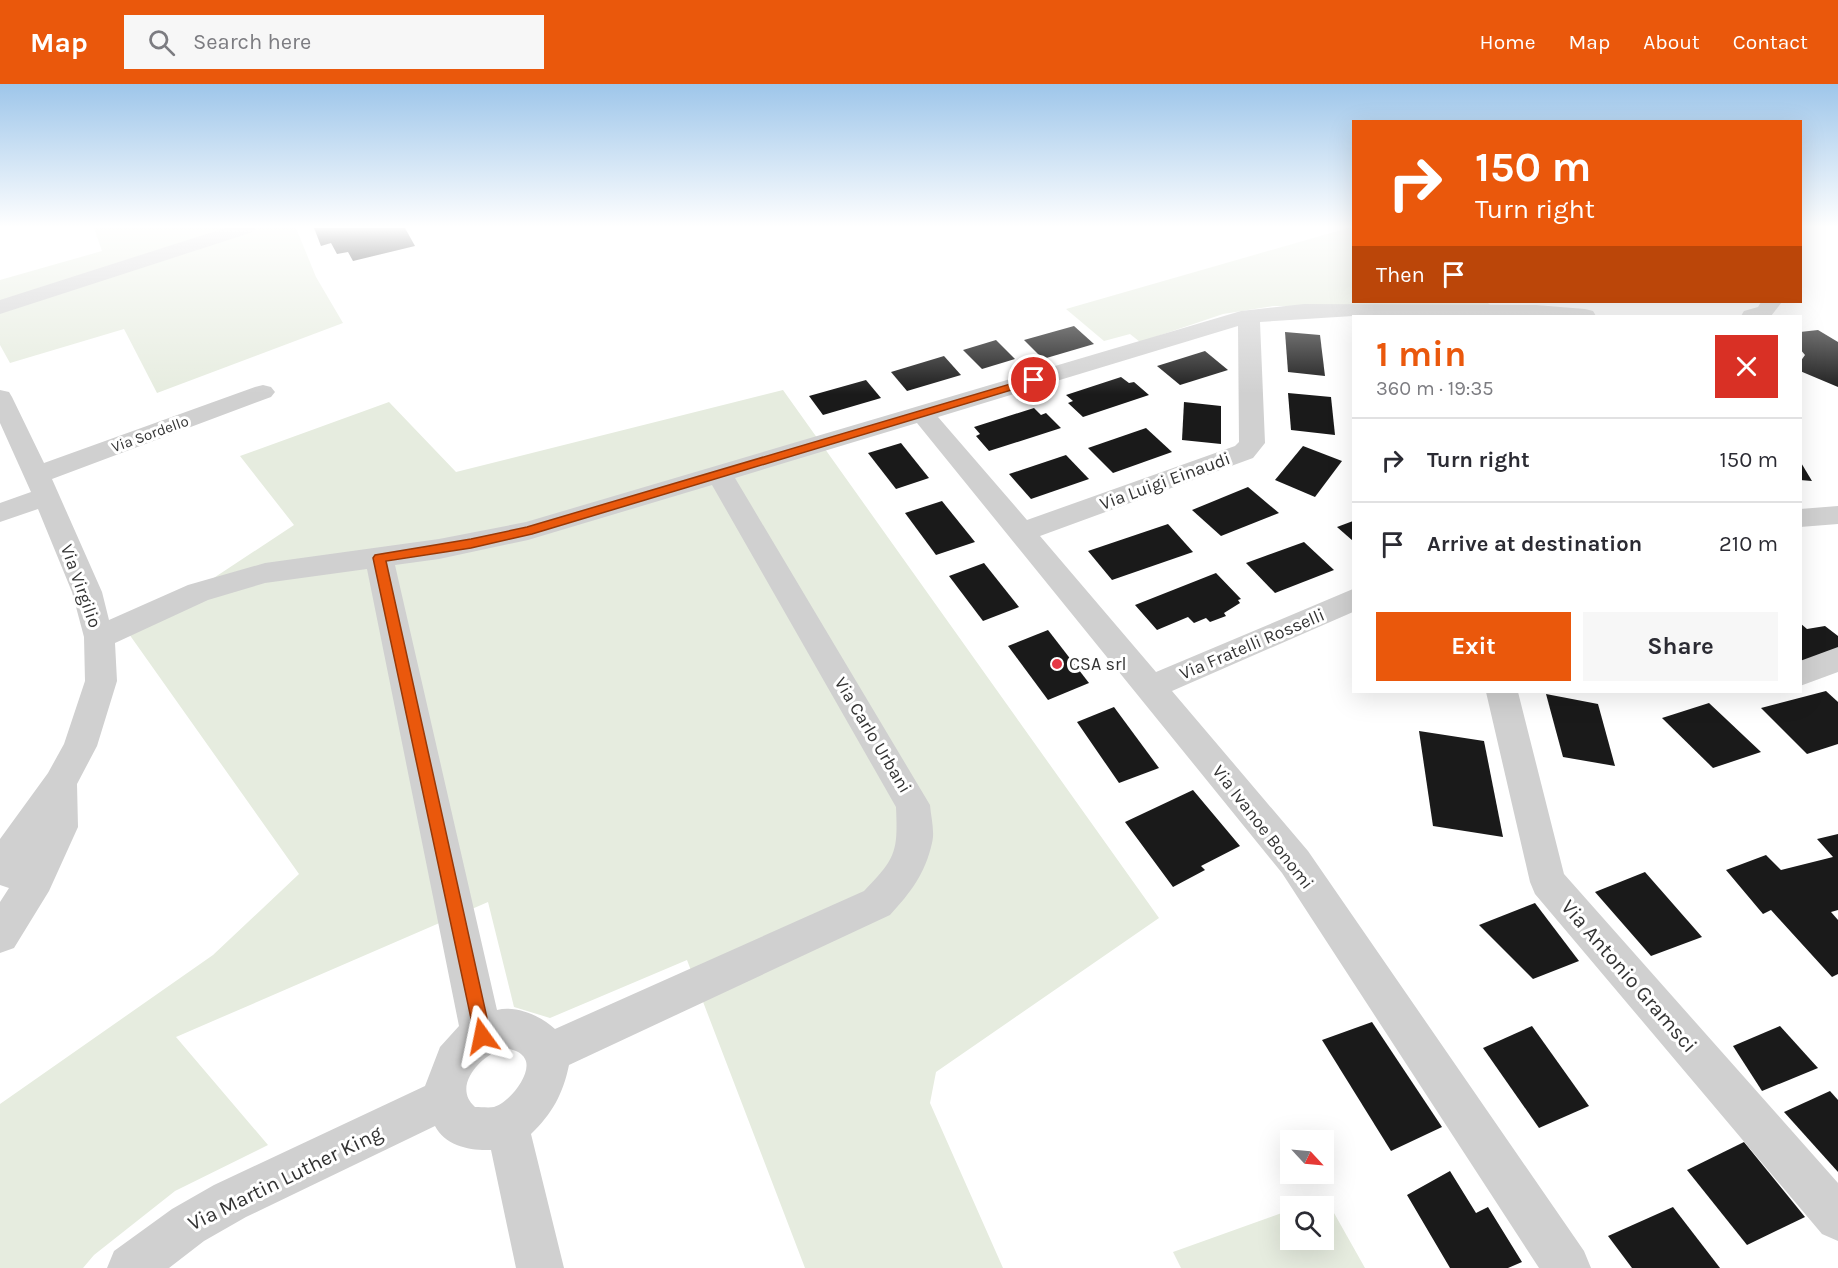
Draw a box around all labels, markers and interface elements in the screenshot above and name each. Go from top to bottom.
search box [124,15,544,69]
text: Map [30,26,88,59]
icon: search [145,26,178,59]
text: Search here [193,29,311,55]
text: Home [1480,30,1536,54]
text: Map [1569,30,1610,54]
text: About [1643,30,1700,54]
text: Contact [1733,30,1808,54]
text: 150 m [1475,142,1591,192]
icon: right [1376,144,1454,222]
text: Turn right [1475,193,1595,225]
icon: arrive [1437,258,1470,291]
text: Then [1376,262,1425,288]
text: 1 min [1376,333,1466,375]
button: close [1715,335,1778,398]
pin [1008,354,1059,405]
icon: arrive [1017,363,1050,396]
text: 360 m · 19:35 [1376,377,1494,400]
street label: Via Sordello [109,412,191,456]
icon: right [1376,444,1409,477]
street label: Via Luigi Einaudi [1097,447,1233,515]
text: Turn right [1427,447,1530,473]
text: 150 m [1719,447,1778,473]
icon: arrive [1376,528,1409,561]
text: Arrive at destination [1427,531,1642,557]
text: 210 m [1719,531,1778,557]
street label: Via Virgilio [56,541,106,631]
street label: Via Fratelli Rosselli [1176,603,1328,685]
button: Exit [1376,612,1571,681]
button: Share [1583,612,1778,681]
place label: CSA srl [1069,653,1127,675]
marker: CSA srl [1050,657,1064,671]
street label: Via Carlo Urbani [830,673,916,797]
street label: Via Ivanoe Bonomi [1208,760,1318,894]
street label: Via Antonio Gramsci [1556,895,1702,1057]
position arrow [450,1004,514,1068]
street label: Via Martin Luther King [184,1120,386,1236]
north arrow [1280,1130,1334,1184]
map controls [1280,1130,1334,1250]
button: search [1280,1196,1334,1250]

